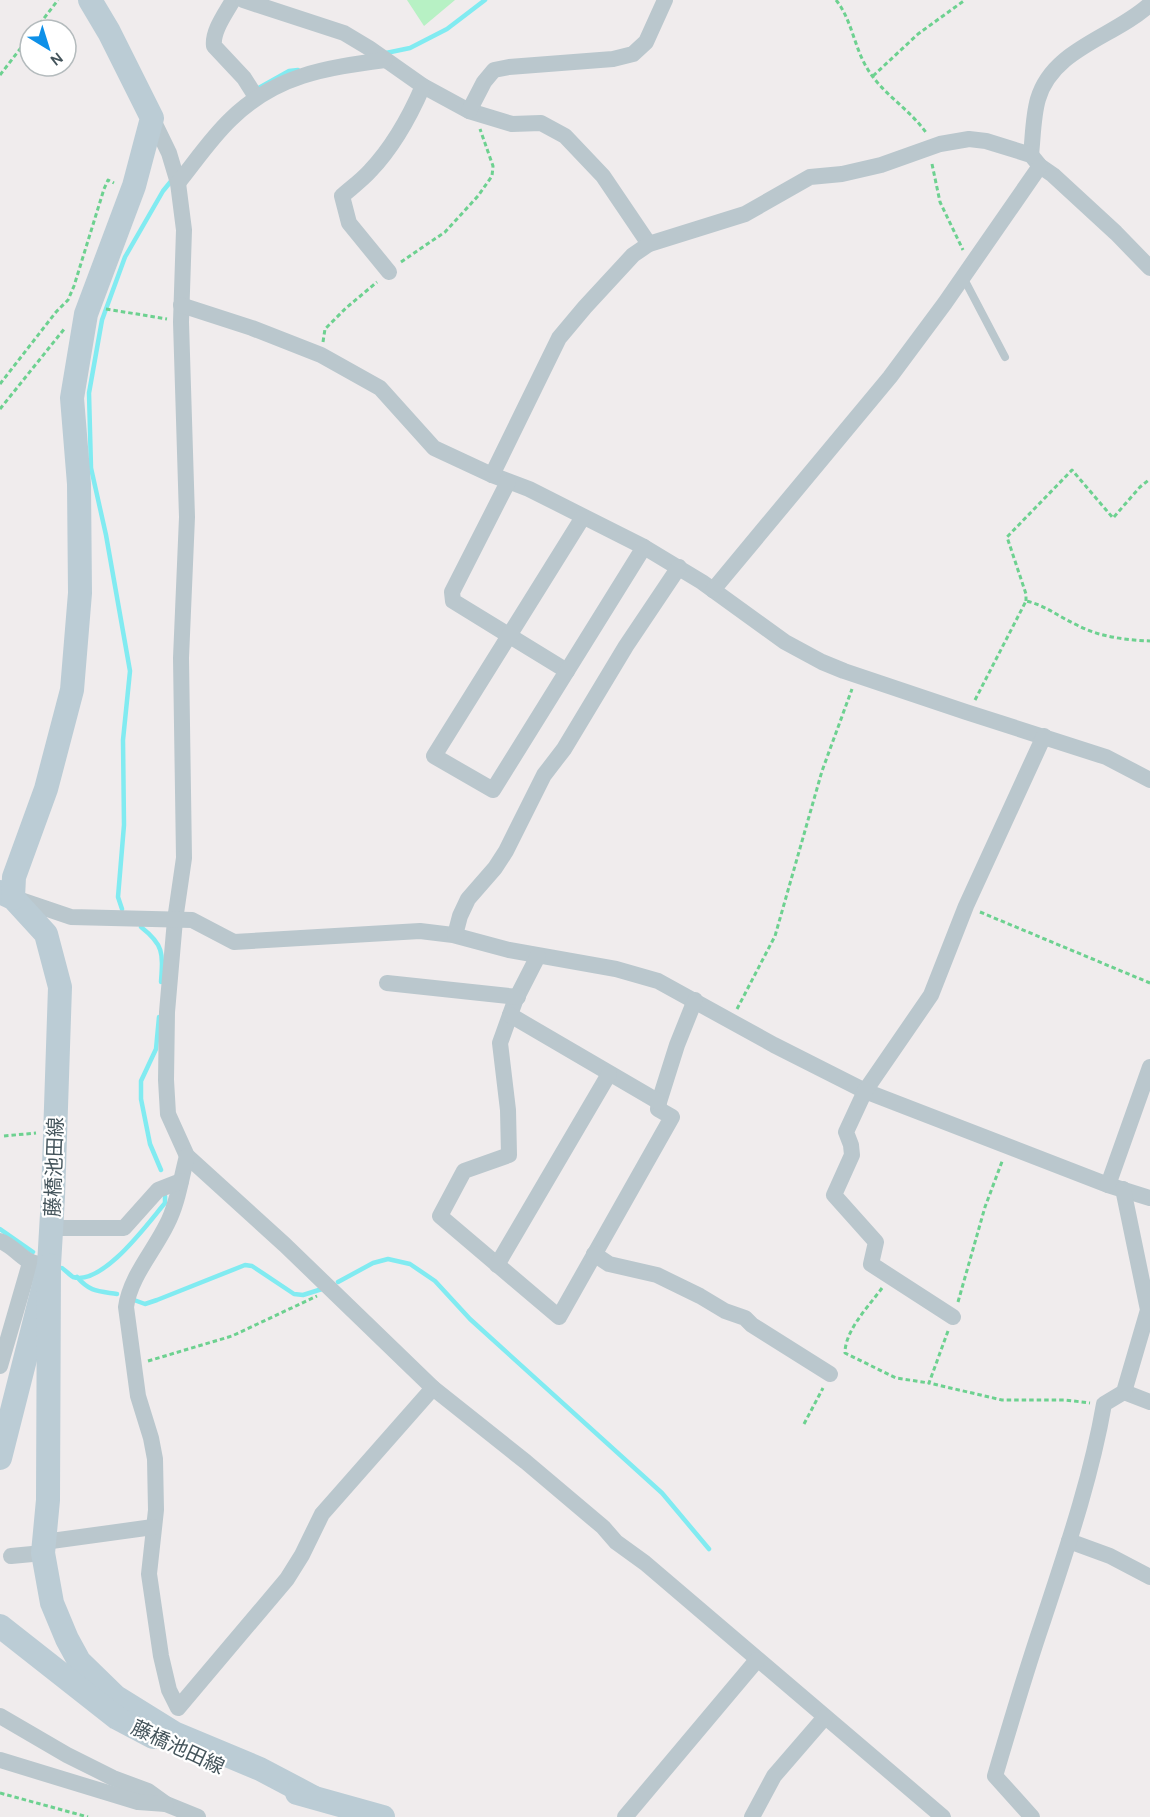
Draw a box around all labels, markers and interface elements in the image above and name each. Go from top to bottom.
north arrow [18,18,78,78]
text: N [47,48,67,70]
street label: 藤橋池田線 [41,1117,68,1217]
street label: 藤橋池田線 [128,1716,228,1779]

